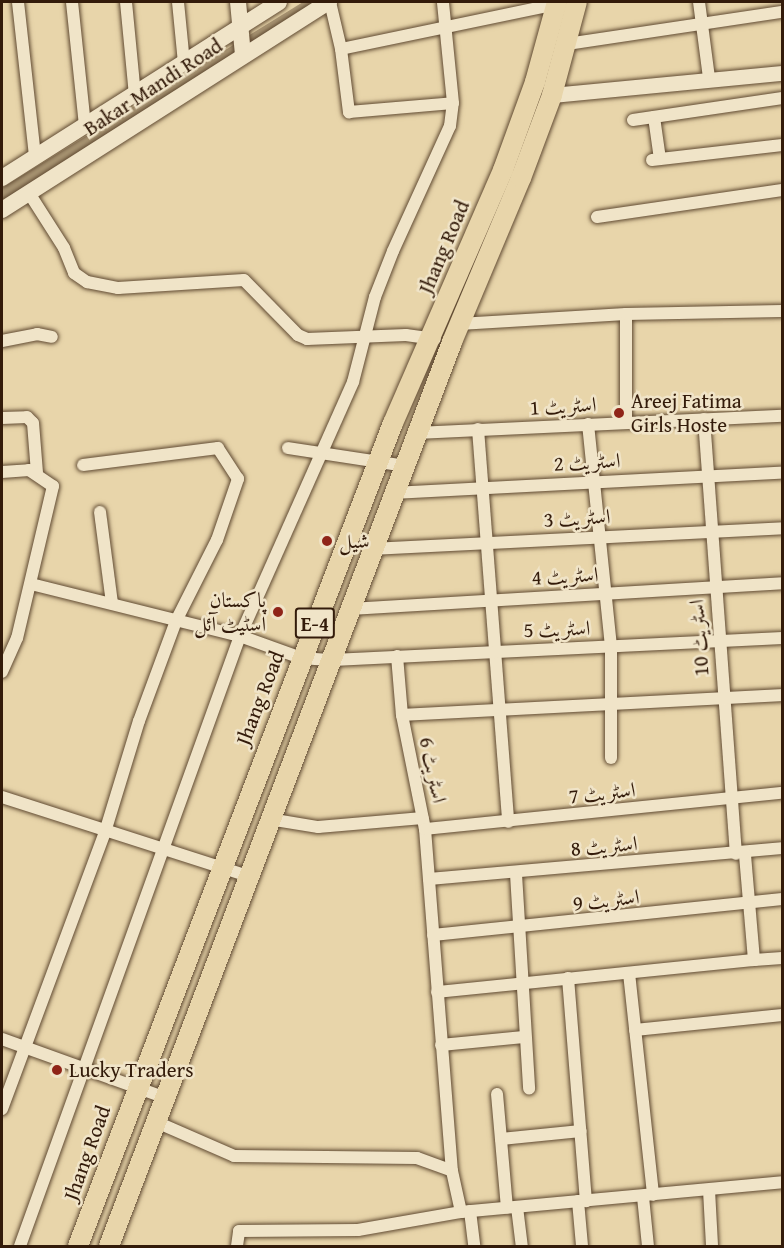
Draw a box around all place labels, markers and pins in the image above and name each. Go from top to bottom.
place label: Areej Fatima Girls Hoste [631,388,742,438]
marker: Areej Fatima Girls Hoste [612,406,626,420]
place label: شیل [339,528,370,554]
marker: شیل [320,534,334,548]
place label: پاکستان اسٹیٹ آئل [194,587,266,637]
marker: پاکستان اسٹیٹ آئل [271,605,285,619]
place label: Lucky Traders [69,1057,194,1083]
marker: Lucky Traders [50,1063,64,1077]

